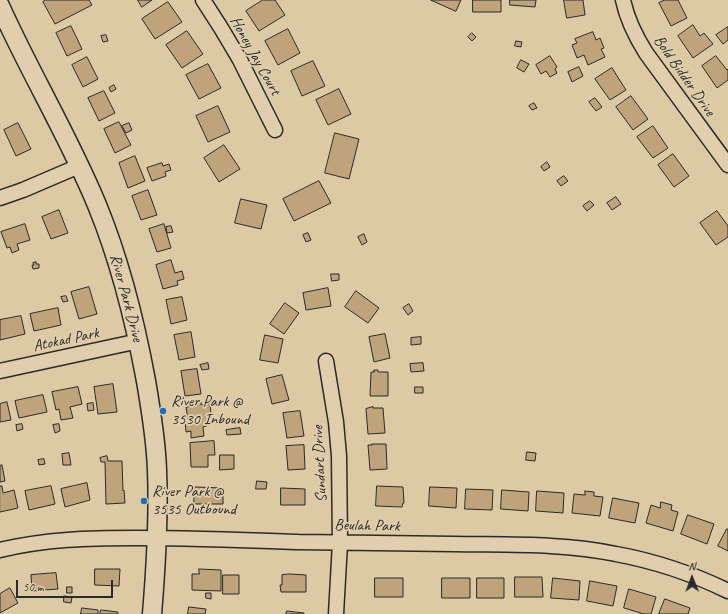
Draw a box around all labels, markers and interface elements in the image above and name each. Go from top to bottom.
street label: Honey Jay Court [225,13,285,99]
street label: Bold Bidder Drive [649,32,719,120]
street label: River Park Drive [105,252,147,344]
street label: Atokad Park [31,324,101,356]
place label: River Park @ 3530 Inbound [171,392,249,430]
marker: River Park @ 3530 Inbound [158,406,168,416]
street label: Sundart Drive [308,425,332,503]
place label: River Park @ 3535 Outbound [152,482,236,520]
marker: River Park @ 3535 Outbound [139,496,149,506]
street label: Beulah Park [334,516,400,536]
north arrow [672,558,712,598]
text: N [688,559,695,573]
scale bar [18,572,115,598]
text: 50 m [23,579,43,595]

